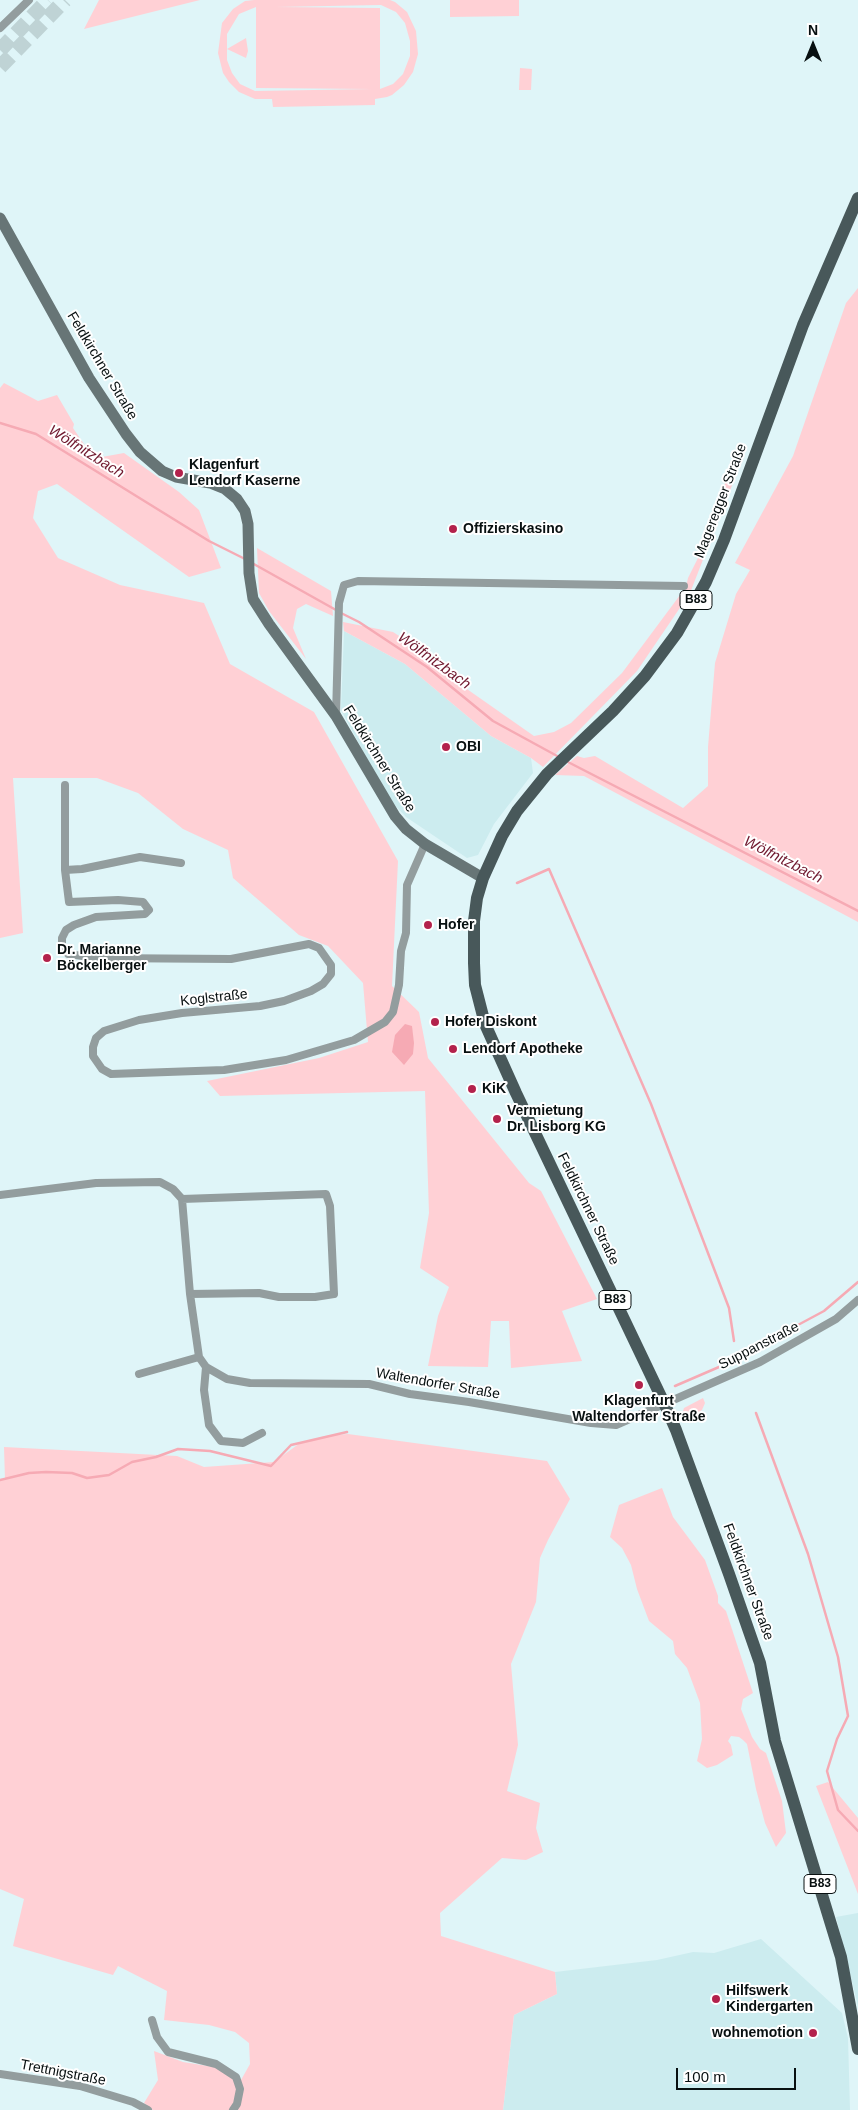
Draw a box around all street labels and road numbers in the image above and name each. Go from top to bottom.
street label: Feldkirchner Straße [63,309,141,423]
street label: Mageregger Straße [691,441,751,561]
road number: B83 [680,590,712,610]
street label: Feldkirchner Straße [339,702,419,816]
street label: Koglstraße [179,986,249,1010]
street label: Feldkirchner Straße [554,1150,622,1268]
road number: B83 [599,1290,631,1310]
street label: Suppanstraße [716,1319,802,1373]
street label: Waltendorfer Straße [375,1365,501,1403]
street label: Feldkirchner Straße [719,1521,777,1643]
road number: B83 [804,1875,836,1894]
street label: Trettnigstraße [19,2056,107,2090]

